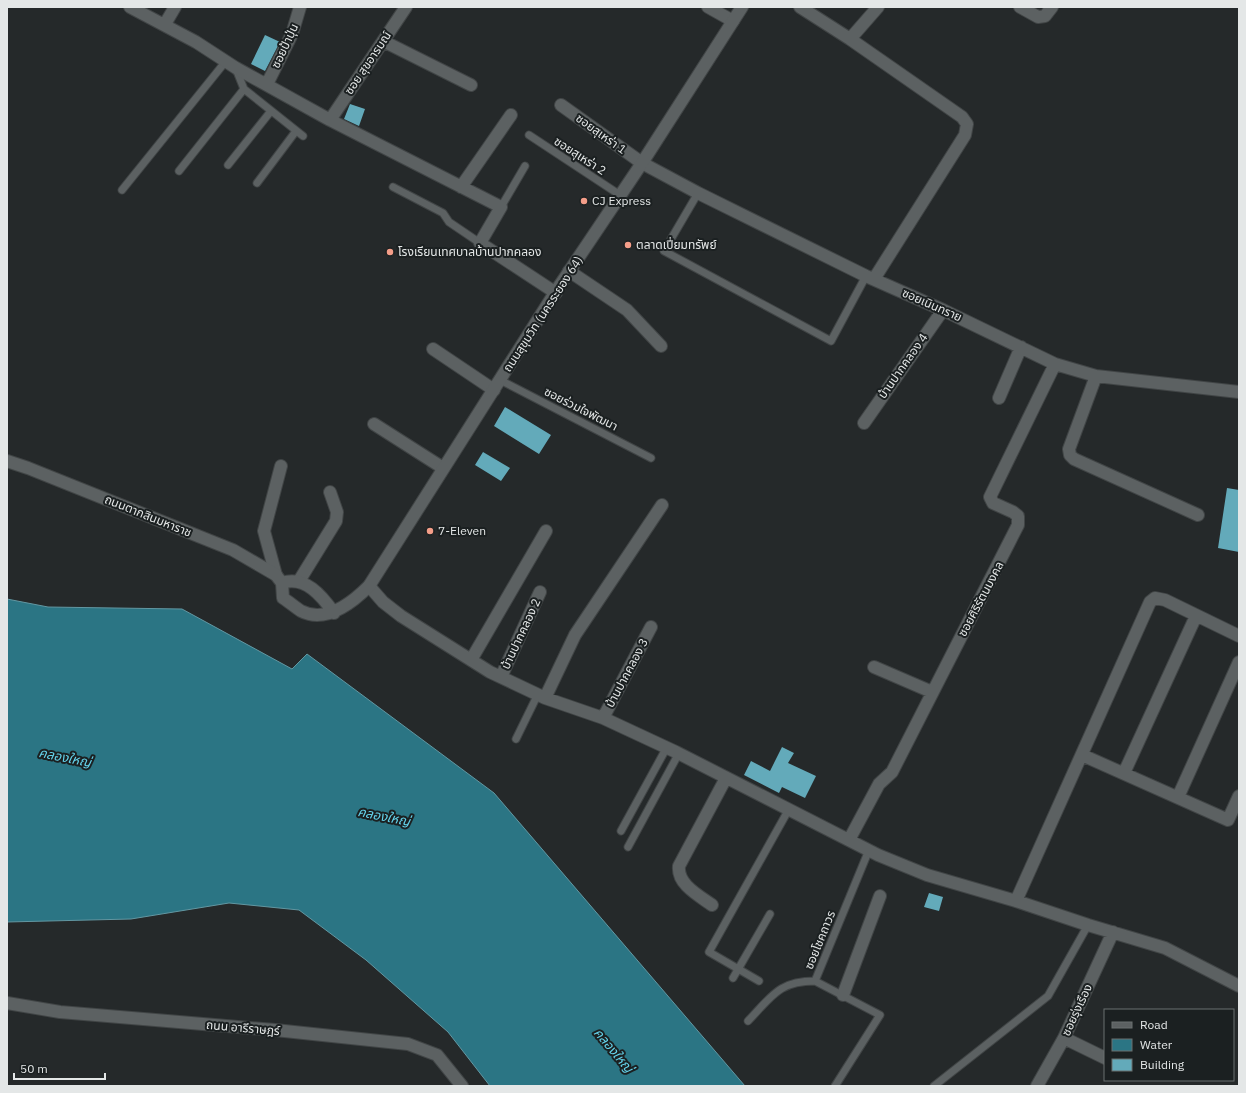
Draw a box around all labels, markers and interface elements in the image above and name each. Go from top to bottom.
street label: ซอยป้าปุ่น [268,21,301,70]
street label: ซอย สุขอารมณ์ [341,28,394,97]
street label: ซอยสุเหร่า 1 [573,110,630,157]
street label: ซอยสุเหร่า 2 [551,133,609,178]
place label: CJ Express [592,193,651,208]
marker: CJ Express [579,196,589,206]
place label: ตลาดเปี่ยมทรัพย์ [636,236,717,252]
marker: ตลาดเปี่ยมทรัพย์ [623,240,633,250]
place label: โรงเรียนเทศบาลบ้านปากคลอง [398,244,541,259]
marker: โรงเรียนเทศบาลบ้านปากคลอง [385,247,395,257]
street label: ถนนสุขุมวิท (นครระยอง 64) [500,253,586,374]
street label: ซอยเนินทราย [900,285,965,324]
street label: บ้านปากคลอง 4 [875,330,931,401]
street label: ซอยร่วมใจพัฒนา [542,384,621,434]
street label: ถนนตากสินมหาราช [103,491,194,540]
place label: 7-Eleven [438,523,486,538]
marker: 7-Eleven [425,526,435,536]
street label: ซอยศิริรัตนมงคล [954,559,1007,639]
street label: บ้านปากคลอง 2 [498,596,543,672]
street label: บ้านปากคลอง 3 [602,636,651,710]
water label: คลองใหญ่ [37,744,95,771]
water label: คลองใหญ่ [356,803,414,830]
street label: ซอยโชคถาวร [801,908,838,971]
street label: ซอยรุ่งเรือง [1058,981,1095,1038]
legend [1104,1009,1234,1081]
street label: ถนน อารีราษฎร์ [206,1017,281,1038]
text: Road [1140,1017,1168,1032]
water label: คลองใหญ่ [590,1025,638,1078]
text: Water [1140,1037,1173,1052]
scale bar [14,1055,105,1081]
text: Building [1140,1057,1185,1072]
text: 50 m [20,1061,48,1076]

